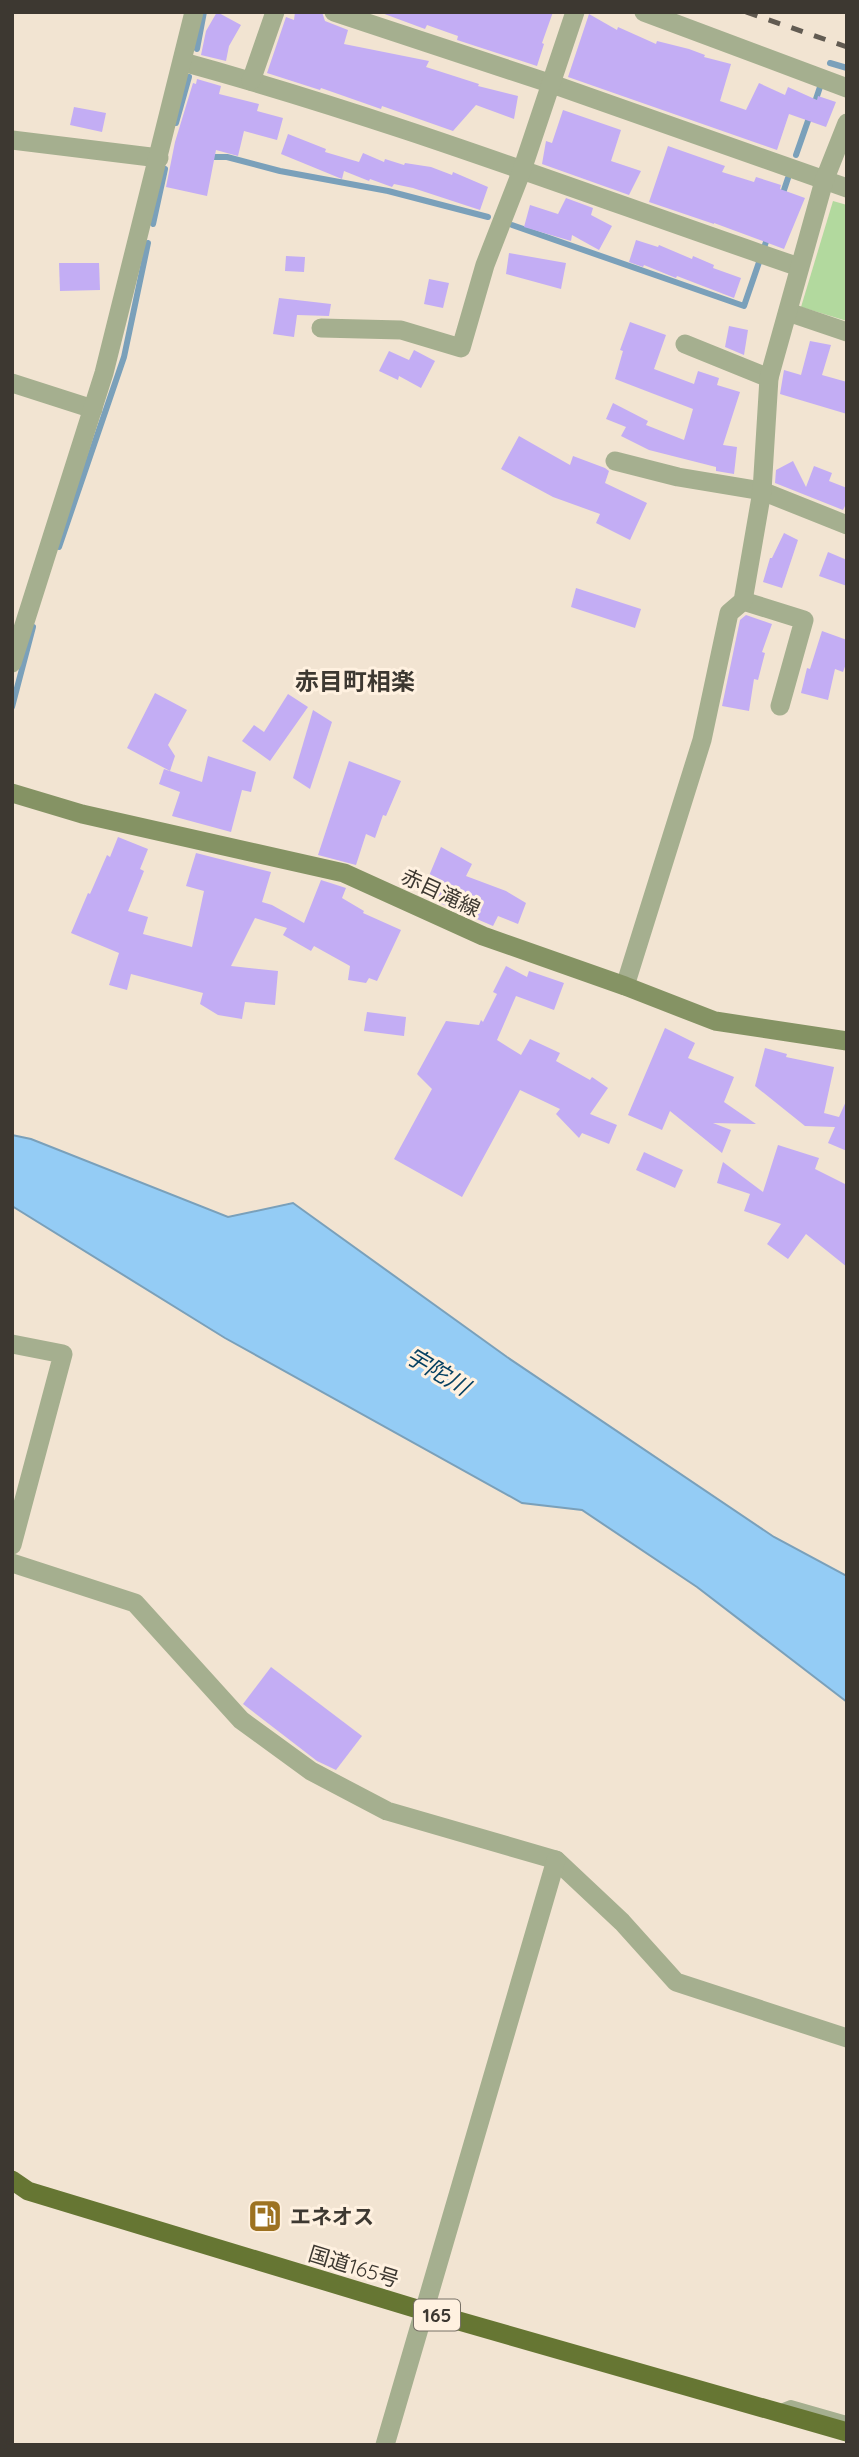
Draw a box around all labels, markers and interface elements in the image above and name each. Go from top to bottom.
district label: 赤目町相楽 [295,666,415,696]
street label: 赤目滝線 [397,862,485,922]
water label: 宇陀川 [401,1341,478,1403]
fuel station icon: エネオス [246,2197,284,2235]
place label: エネオス [290,2203,374,2229]
street label: 国道165号 [305,2240,403,2292]
road number: 165 [414,2300,460,2330]

